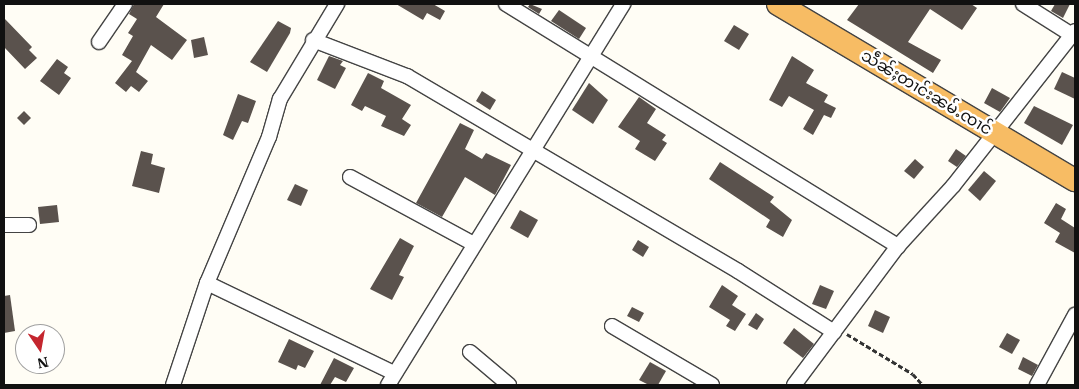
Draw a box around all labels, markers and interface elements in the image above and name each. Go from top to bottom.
street label: သဵၼ်ႈတၢင်းၼမ်ႉၸၢင် [858,45,996,139]
north arrow [15,324,65,374]
text: N [36,353,50,373]

